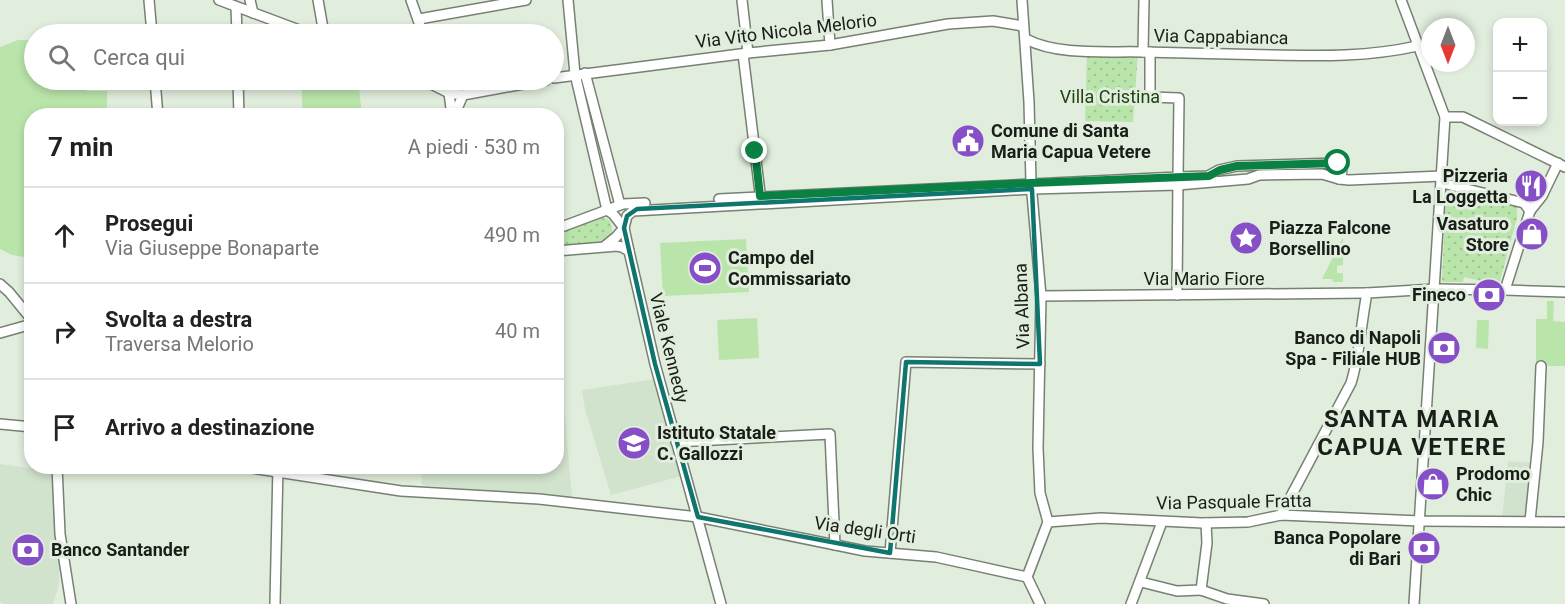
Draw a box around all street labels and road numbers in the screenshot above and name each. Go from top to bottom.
street label: Via Vito Nicola Melorio [694,9,878,52]
street label: Via Cappabianca [1153,25,1289,48]
street label: Via Albana [1010,263,1033,349]
street label: Via Mario Fiore [1144,268,1264,289]
street label: Viale Kennedy [646,291,693,406]
street label: Via Pasquale Fratta [1156,490,1312,513]
street label: Via degli Orti [813,512,917,547]

